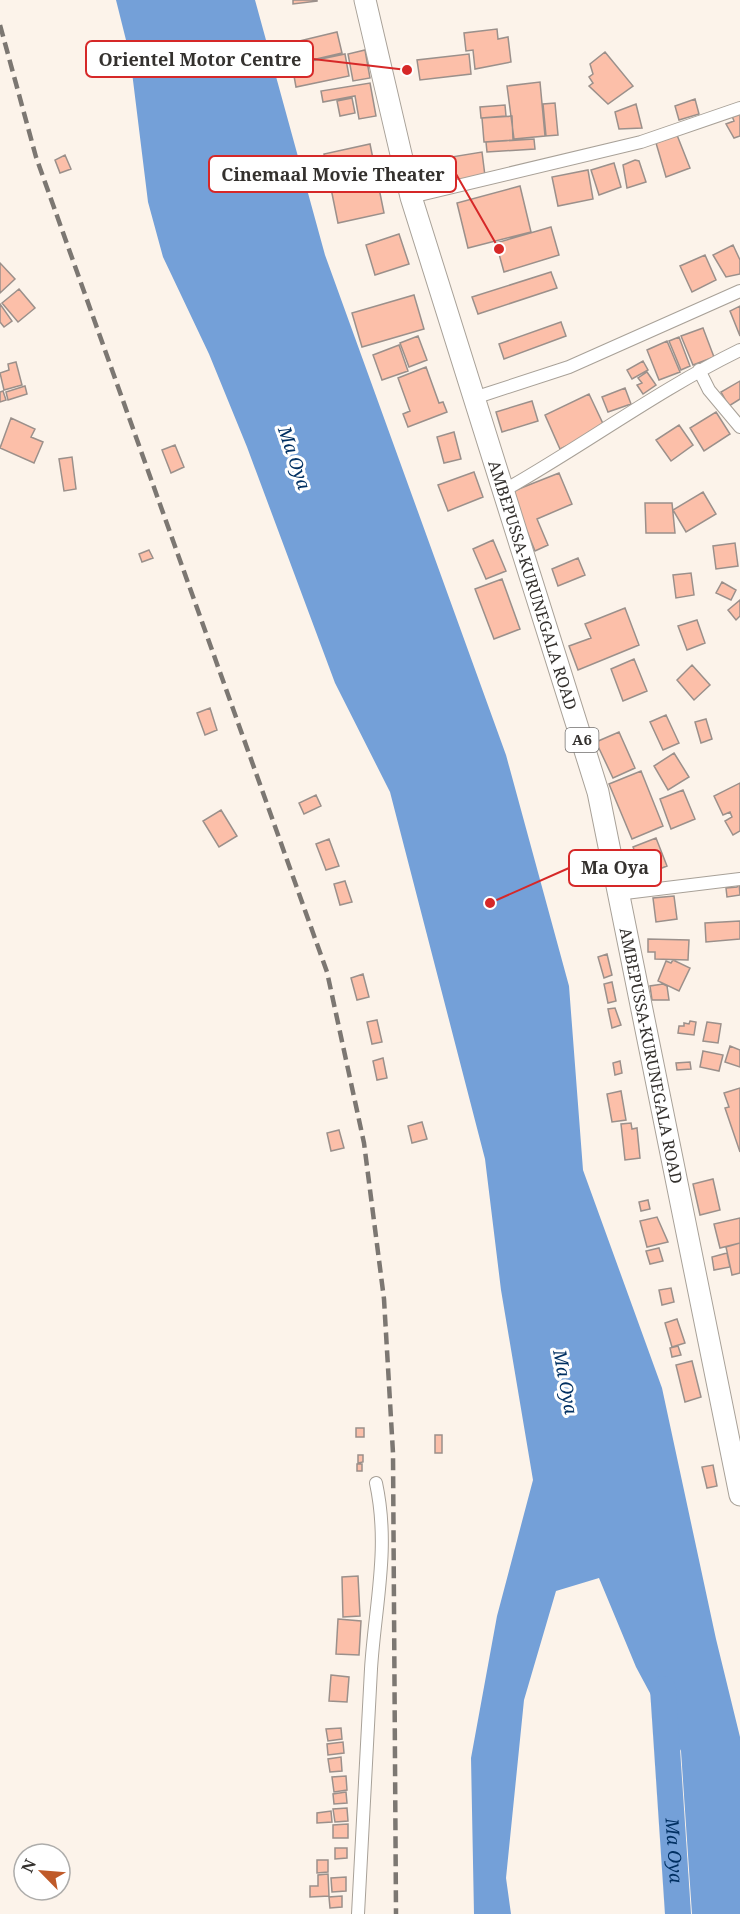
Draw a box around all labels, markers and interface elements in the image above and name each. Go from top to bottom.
callout: Orientel Motor Centre [86,41,313,77]
text: Orientel Motor Centre [99,47,301,71]
callout: Cinemaal Movie Theater [209,156,456,192]
text: Cinemaal Movie Theater [221,162,445,186]
water label: Ma Oya [273,422,317,493]
street label: AMBEPUSSA-KURUNEGALA ROAD [483,457,583,713]
road number: A6 [566,728,598,752]
callout: Ma Oya [569,850,661,886]
text: Ma Oya [581,855,649,879]
street label: AMBEPUSSA-KURUNEGALA ROAD [615,926,688,1186]
water label: Ma Oya [548,1346,584,1417]
water label: Ma Oya [661,1816,689,1885]
north arrow [12,1842,72,1902]
text: N [16,1855,41,1876]

